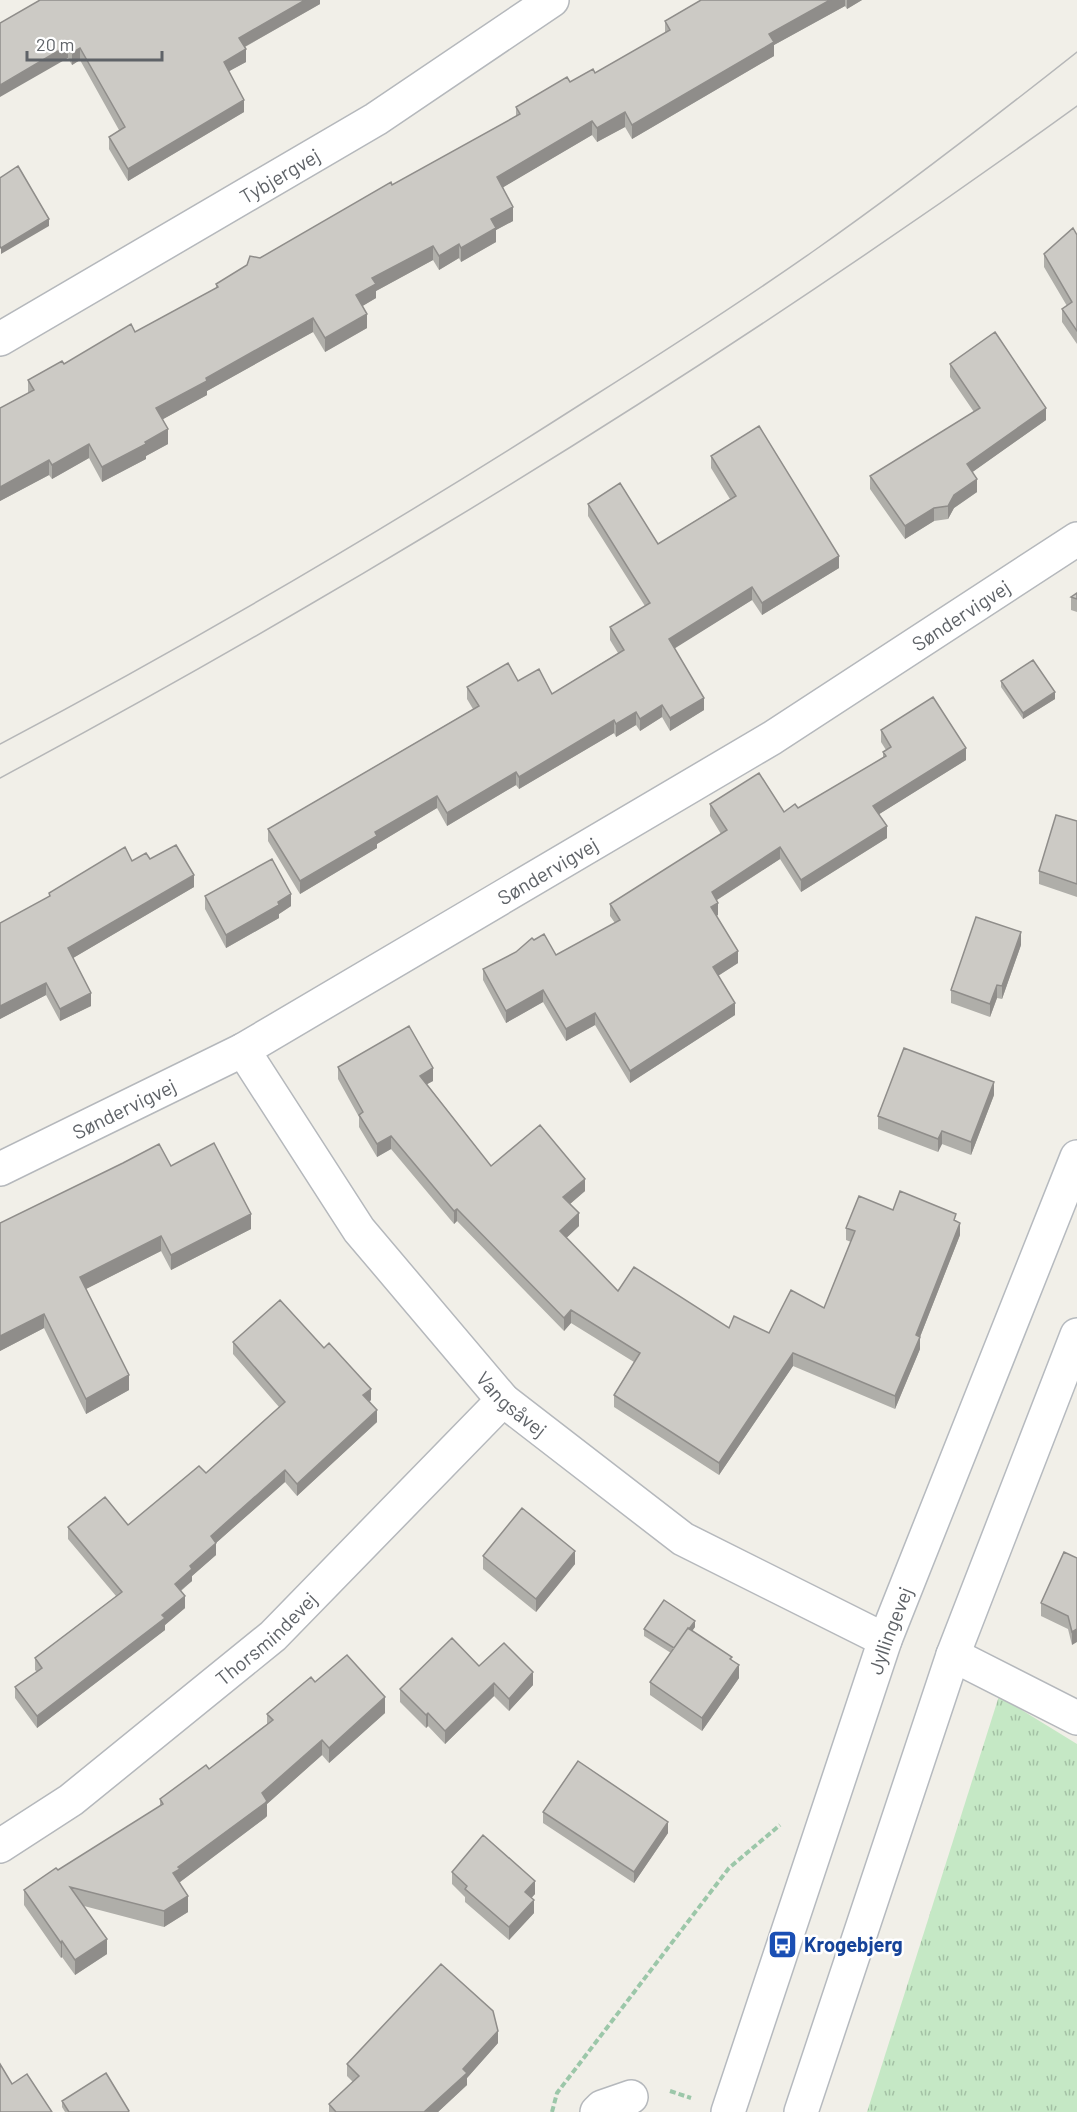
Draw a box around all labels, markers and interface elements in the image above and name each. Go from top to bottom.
scale bar [27,24,162,62]
text: 20 m [36,33,74,55]
street label: Tybjergvej [235,143,324,208]
street label: Søndervigvej [907,574,1014,656]
street label: Søndervigvej [493,832,602,909]
street label: Søndervigvej [68,1073,180,1144]
street label: Vangsåvej [472,1366,552,1442]
street label: Jyllingevej [862,1583,917,1677]
street label: Thorsmindevej [210,1587,322,1690]
bus stop icon: Krogebjerg [767,1928,799,1960]
place label: Krogebjerg [804,1932,903,1956]

